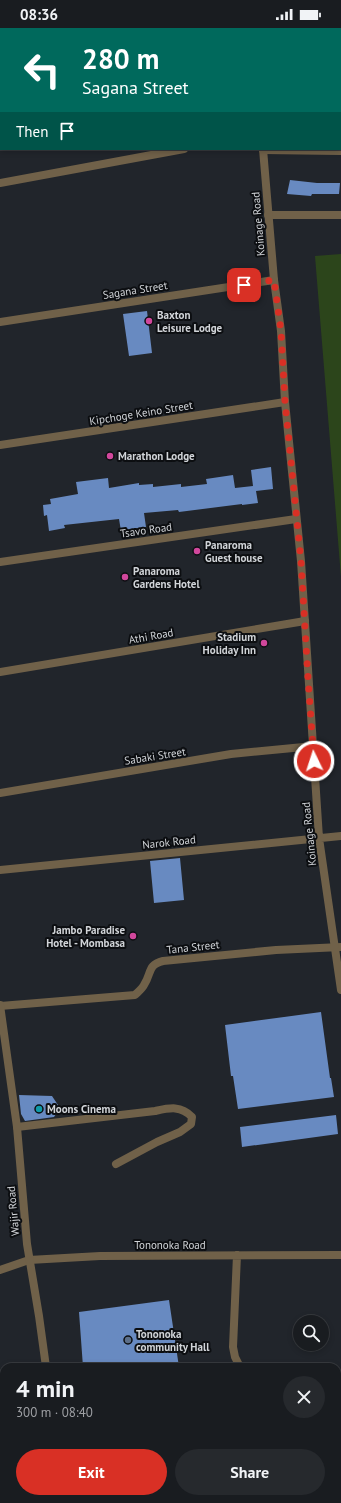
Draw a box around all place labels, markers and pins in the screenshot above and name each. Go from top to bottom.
pin [227,268,261,302]
place label: Baxton Leisure Lodge [157,308,223,335]
marker: Baxton Leisure Lodge [144,316,154,326]
place label: Marathon Lodge [118,449,195,463]
marker: Marathon Lodge [105,451,115,461]
place label: Panaroma Guest house [205,538,263,565]
marker: Panaroma Guest house [192,546,202,556]
place label: Panaroma Gardens Hotel [133,564,200,591]
marker: Panaroma Gardens Hotel [120,572,130,582]
place label: Stadium Holiday Inn [203,630,256,657]
marker: Stadium Holiday Inn [259,638,269,648]
place label: Jambo Paradise Hotel - Mombasa [46,923,125,950]
marker: Jambo Paradise Hotel - Mombasa [128,931,138,941]
place label: Moons Cinema [47,1102,116,1116]
marker: Moons Cinema [34,1104,44,1114]
place label: Tononoka community Hall [136,1327,210,1354]
marker: Tononoka community Hall [123,1335,133,1345]

